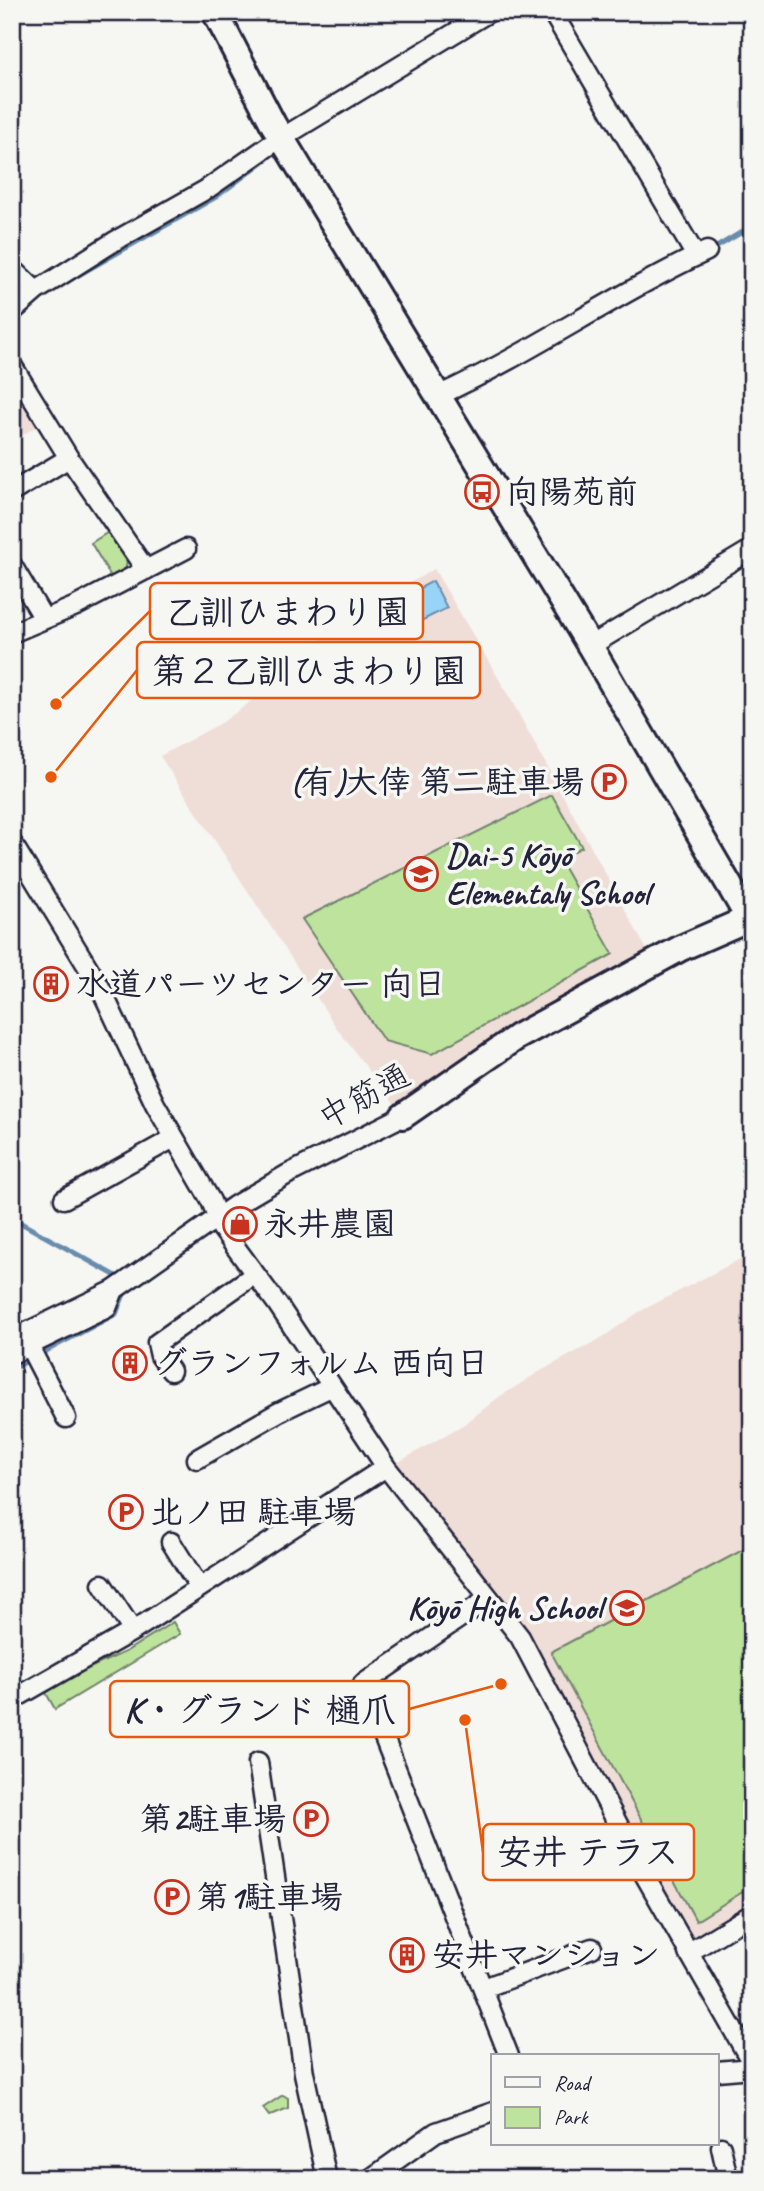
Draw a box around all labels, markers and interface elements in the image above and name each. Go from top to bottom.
place label: 向陽苑前 [506,471,638,513]
bus stop icon: 向陽苑前 [463,473,501,511]
callout: 乙訓ひまわり園 [150,583,423,639]
text: 乙訓ひまわり園 [164,590,410,635]
callout: 第２乙訓ひまわり園 [137,642,480,698]
text: 第２乙訓ひまわり園 [151,649,467,694]
place label: (有)大倖 第二駐車場 [290,761,584,803]
parking icon: (有)大倖 第二駐車場 [590,763,628,801]
place label: Dai-5 Kōyō Elementaly School [446,834,656,914]
school or university icon: Dai-5 Kōyō Elementaly School [402,855,440,893]
place label: 水道パーツセンター 向日 [76,963,446,1005]
building icon: 水道パーツセンター 向日 [32,965,70,1003]
street label: 中筋通 [311,1054,417,1138]
place label: 永井農園 [264,1203,396,1245]
shop icon: 永井農園 [221,1205,259,1243]
place label: グランフォルム 西向日 [154,1342,489,1384]
building icon: グランフォルム 西向日 [111,1344,149,1382]
place label: 北ノ田 駐車場 [150,1491,356,1533]
parking icon: 北ノ田 駐車場 [107,1493,145,1531]
place label: Kōyō High School [407,1587,608,1629]
school or university icon: Kōyō High School [608,1589,646,1627]
callout: K・グランド 樋爪 [110,1681,409,1737]
text: K・グランド 樋爪 [124,1688,396,1733]
place label: 第2駐車場 [139,1798,286,1840]
parking icon: 第2駐車場 [292,1800,330,1838]
callout: 安井 テラス [483,1824,694,1880]
text: 安井 テラス [497,1830,679,1875]
place label: 第1駐車場 [196,1876,343,1918]
parking icon: 第1駐車場 [153,1878,191,1916]
place label: 安井マンション [432,1934,660,1976]
building icon: 安井マンション [388,1936,426,1974]
legend [491,2054,718,2146]
text: Road [554,2070,593,2096]
text: Park [554,2104,589,2130]

